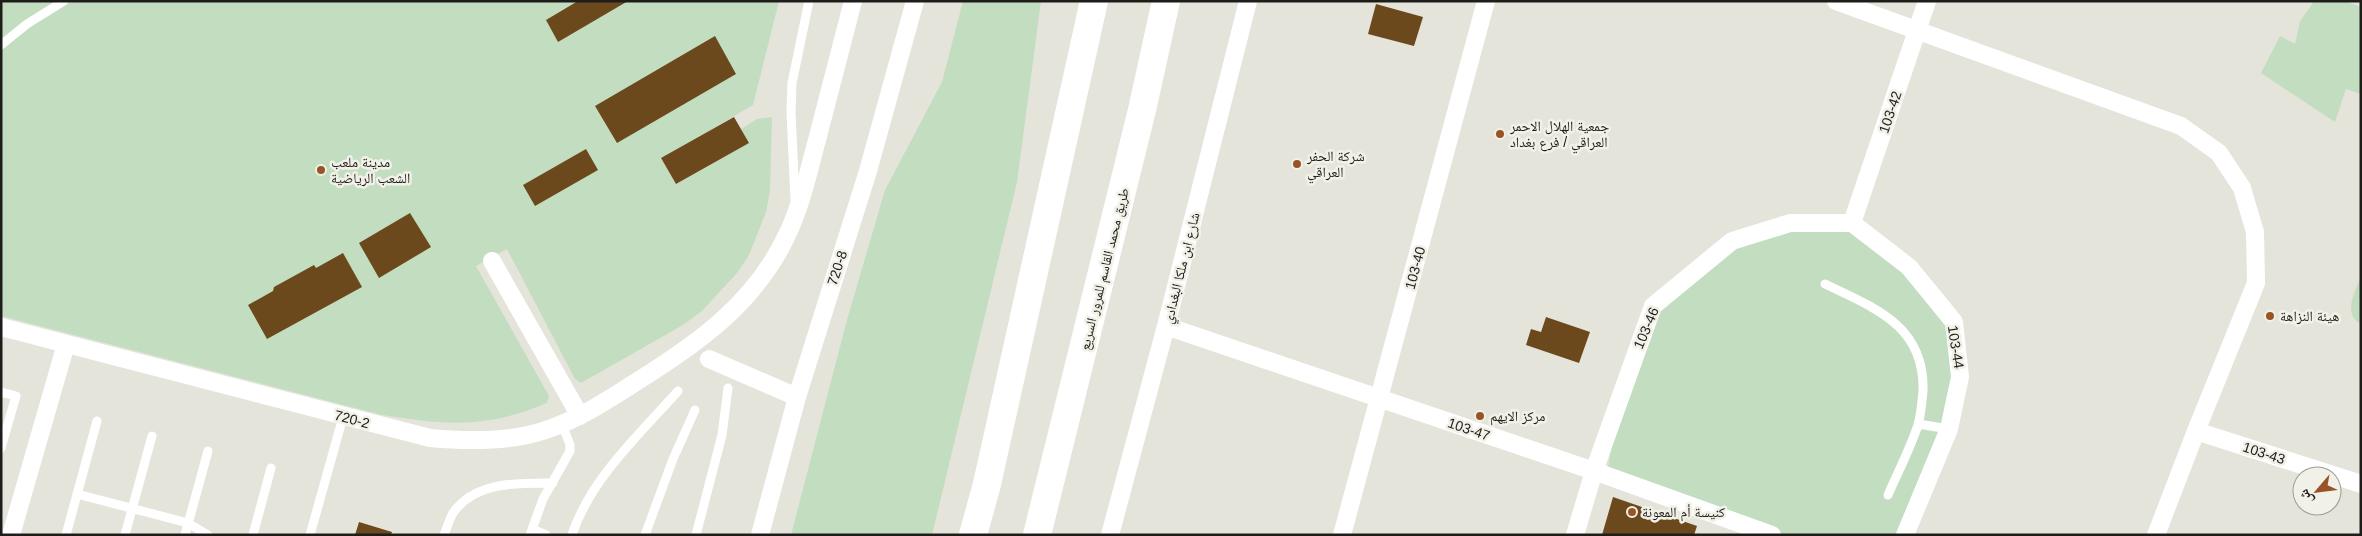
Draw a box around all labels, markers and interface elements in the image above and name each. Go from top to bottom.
street label: 103-42 [1875,89,1905,135]
place label: جمعية الهلال الاحمر العراقي / فرع بغداد [1509,118,1609,154]
marker: جمعية الهلال الاحمر العراقي / فرع بغداد [1494,128,1506,140]
place label: شركة الحفر العراقي [1306,148,1365,184]
place label: مدينة ملعب الشعب الرياضية [331,154,410,187]
marker: شركة الحفر العراقي [1291,158,1303,170]
marker: مدينة ملعب الشعب الرياضية [315,164,327,176]
street label: طريق محمد القاسم للمرور السريع [1076,186,1134,352]
street label: شارع ابن ملكا البغدادي [1159,211,1206,326]
street label: 103-40 [1402,245,1428,291]
street label: 720-8 [824,248,850,288]
street label: 103-46 [1630,305,1662,351]
place label: هيئة النزاهة [2280,308,2339,325]
marker: هيئة النزاهة [2264,310,2276,322]
street label: 103-44 [1945,324,1967,370]
street label: 720-2 [333,407,372,431]
place label: مركز الايهم [1490,408,1546,426]
marker: مركز الايهم [1474,410,1486,422]
street label: 103-47 [1446,414,1492,444]
street label: 103-43 [2241,439,2287,467]
north arrow [2292,466,2342,516]
text: ش [2295,486,2317,507]
place label: كنيسة أم المعونة [1642,504,1725,522]
marker: كنيسة أم المعونة [1626,506,1638,518]

